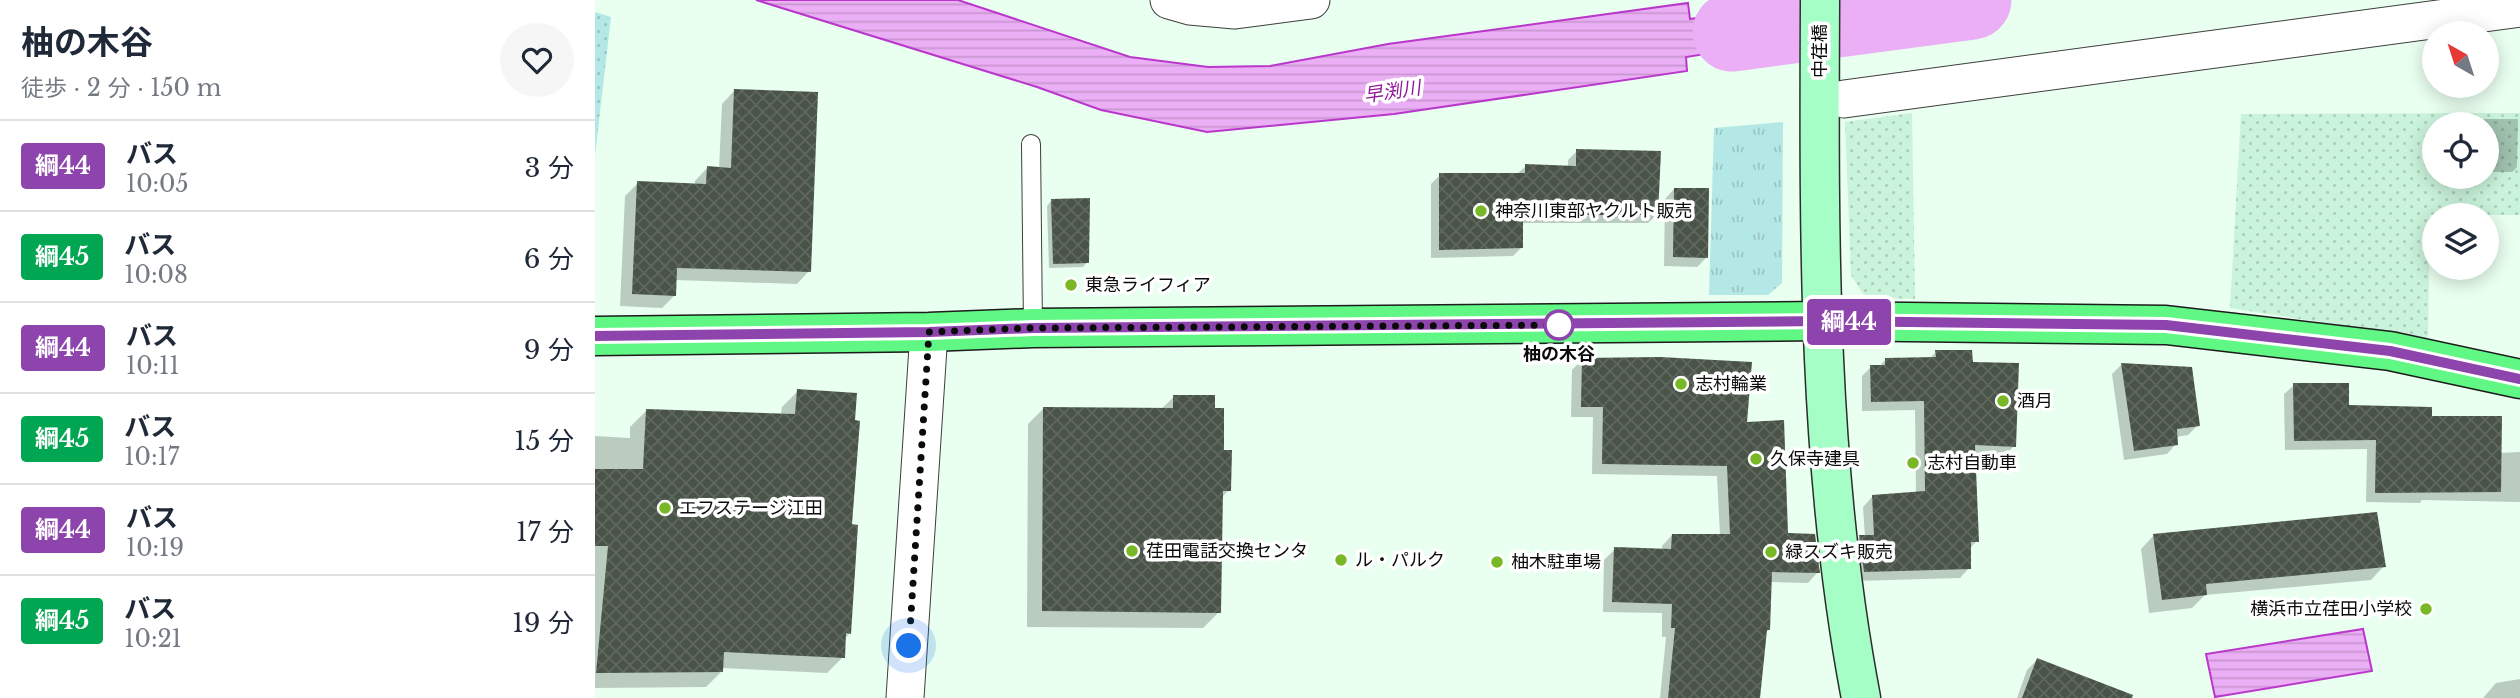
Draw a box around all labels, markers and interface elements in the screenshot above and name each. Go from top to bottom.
north arrow [2422,21,2499,98]
map controls [2422,21,2499,280]
text: 柚の木谷 [21,22,153,63]
button: heart [500,23,574,97]
street label: 中荏橋 [1809,24,1831,78]
text: 徒歩 · 2 分 · 150 m [21,74,221,102]
water label: 早渕川 [1362,76,1424,107]
button: locate [2422,112,2499,189]
text: バス [126,138,178,170]
text: 綱44 [35,151,91,180]
text: 3 分 [525,152,574,184]
text: 10:05 [126,170,189,198]
place label: 神奈川東部ヤクルト販売 [1495,200,1692,222]
marker: 神奈川東部ヤクルト販売 [1473,203,1489,219]
button: layers [2422,203,2499,280]
text: バス [124,229,176,261]
text: 綱45 [35,242,89,271]
text: 6 分 [524,243,574,275]
text: 10:08 [124,261,188,289]
place label: 東急ライフィア [1085,274,1211,296]
marker: 東急ライフィア [1063,277,1079,293]
line badge: 綱44 [1809,299,1889,345]
text: 綱44 [1821,307,1877,336]
marker: 柚の木谷 [1544,310,1574,340]
text: バス [126,320,178,352]
text: 綱44 [35,333,91,362]
text: 9 分 [524,334,574,366]
place label: 柚の木谷 [1523,343,1595,365]
text: 10:11 [126,352,180,380]
place label: 志村輪業 [1695,373,1767,395]
marker: 志村輪業 [1673,376,1689,392]
place label: 酒月 [2017,390,2053,412]
marker: 酒月 [1995,393,2011,409]
text: バス [124,411,176,443]
text: 綱45 [35,424,89,453]
text: 15 分 [514,425,574,457]
text: 10:17 [124,443,179,471]
place label: 久保寺建具 [1770,448,1860,470]
marker: 久保寺建具 [1748,451,1764,467]
place label: 志村自動車 [1927,452,2017,474]
marker: 志村自動車 [1905,455,1921,471]
place label: エフステージ江田 [679,497,823,519]
marker: エフステージ江田 [657,500,673,516]
text: バス [126,502,178,534]
text: 綱44 [35,515,91,544]
text: 17 分 [516,516,574,548]
text: 10:19 [126,534,184,562]
place label: 荏田電話交換センタ [1146,540,1308,562]
place label: 緑スズキ販売 [1785,541,1893,563]
marker: 荏田電話交換センタ [1124,543,1140,559]
marker: 緑スズキ販売 [1763,544,1779,560]
place label: ル・パルク [1355,549,1445,571]
place label: 柚木駐車場 [1511,551,1601,573]
marker: ル・パルク [1333,552,1349,568]
marker: 柚木駐車場 [1489,554,1505,570]
text: バス [124,593,176,625]
place label: 横浜市立荏田小学校 [2250,598,2412,620]
marker: 横浜市立荏田小学校 [2418,601,2434,617]
text: 綱45 [35,606,89,635]
text: 19 分 [512,607,574,639]
text: 10:21 [124,625,182,653]
your location [891,628,926,663]

